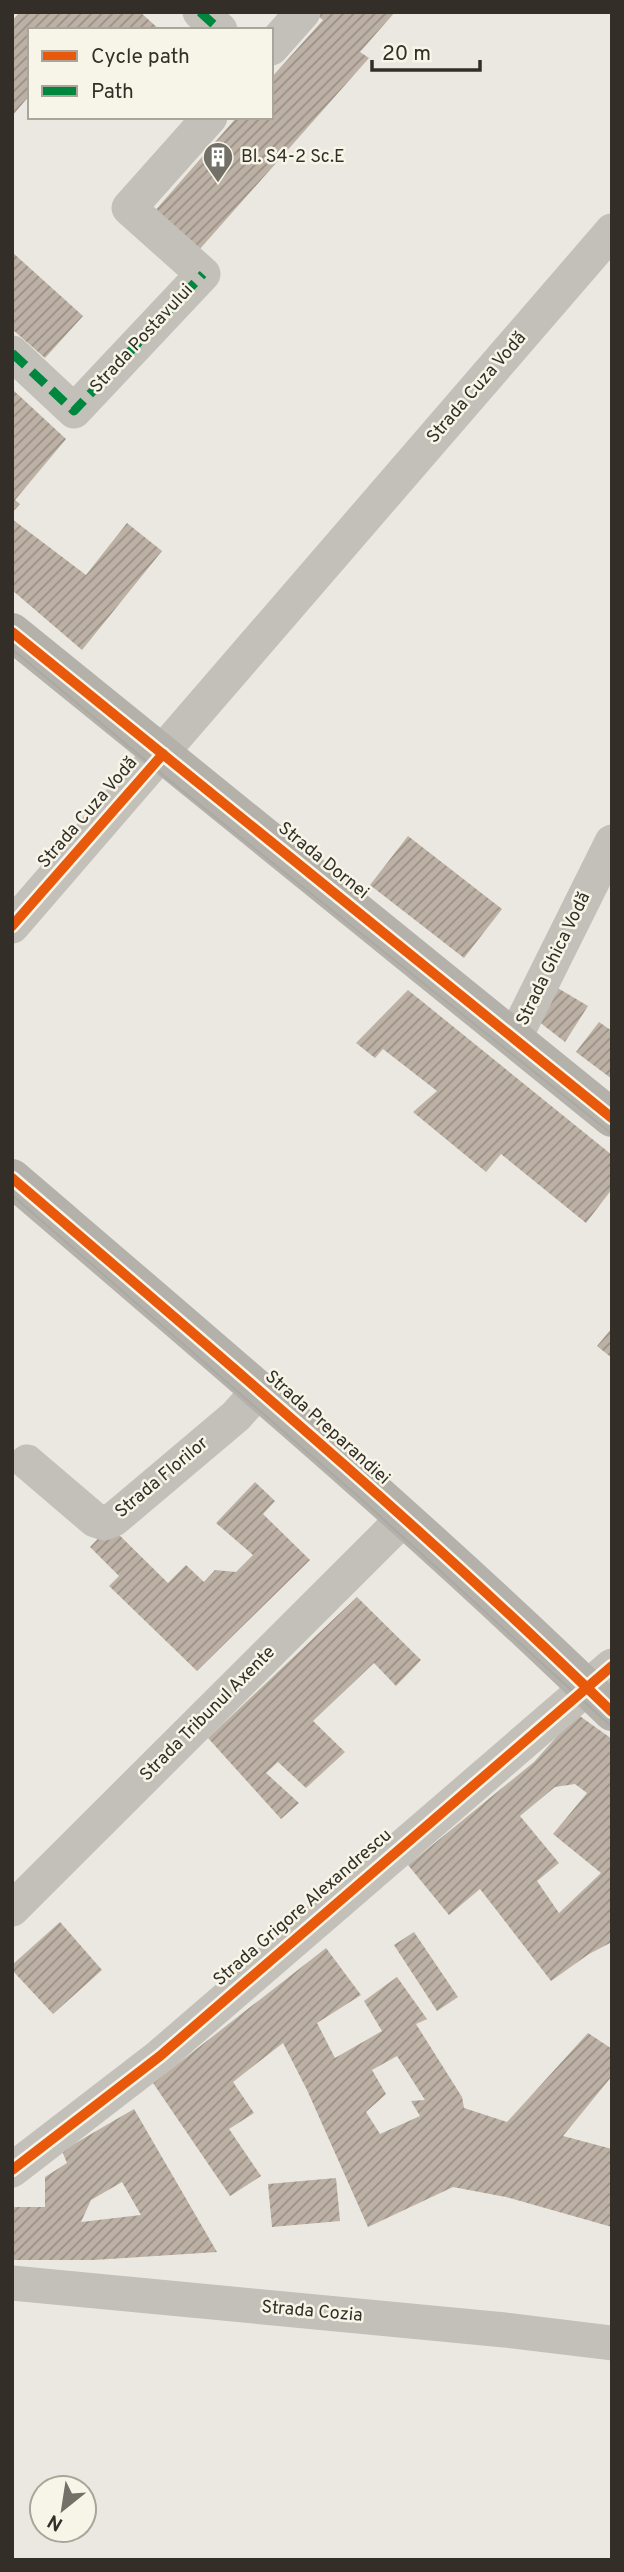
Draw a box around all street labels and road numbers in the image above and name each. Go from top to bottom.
street label: Strada Postavului [85,280,199,398]
street label: Strada Cuza Vodă [422,327,532,449]
street label: Strada Cuza Vodă [33,752,143,874]
street label: Strada Dornei [273,817,373,905]
street label: Strada Ghica Vodă [512,888,596,1030]
street label: Strada Preparandiei [260,1366,394,1490]
street label: Strada Florilor [111,1432,213,1524]
street label: Strada Tribunul Axente [135,1641,281,1787]
street label: Strada Grigore Alexandrescu [209,1824,397,1992]
street label: Strada Cozia [260,2296,364,2328]

